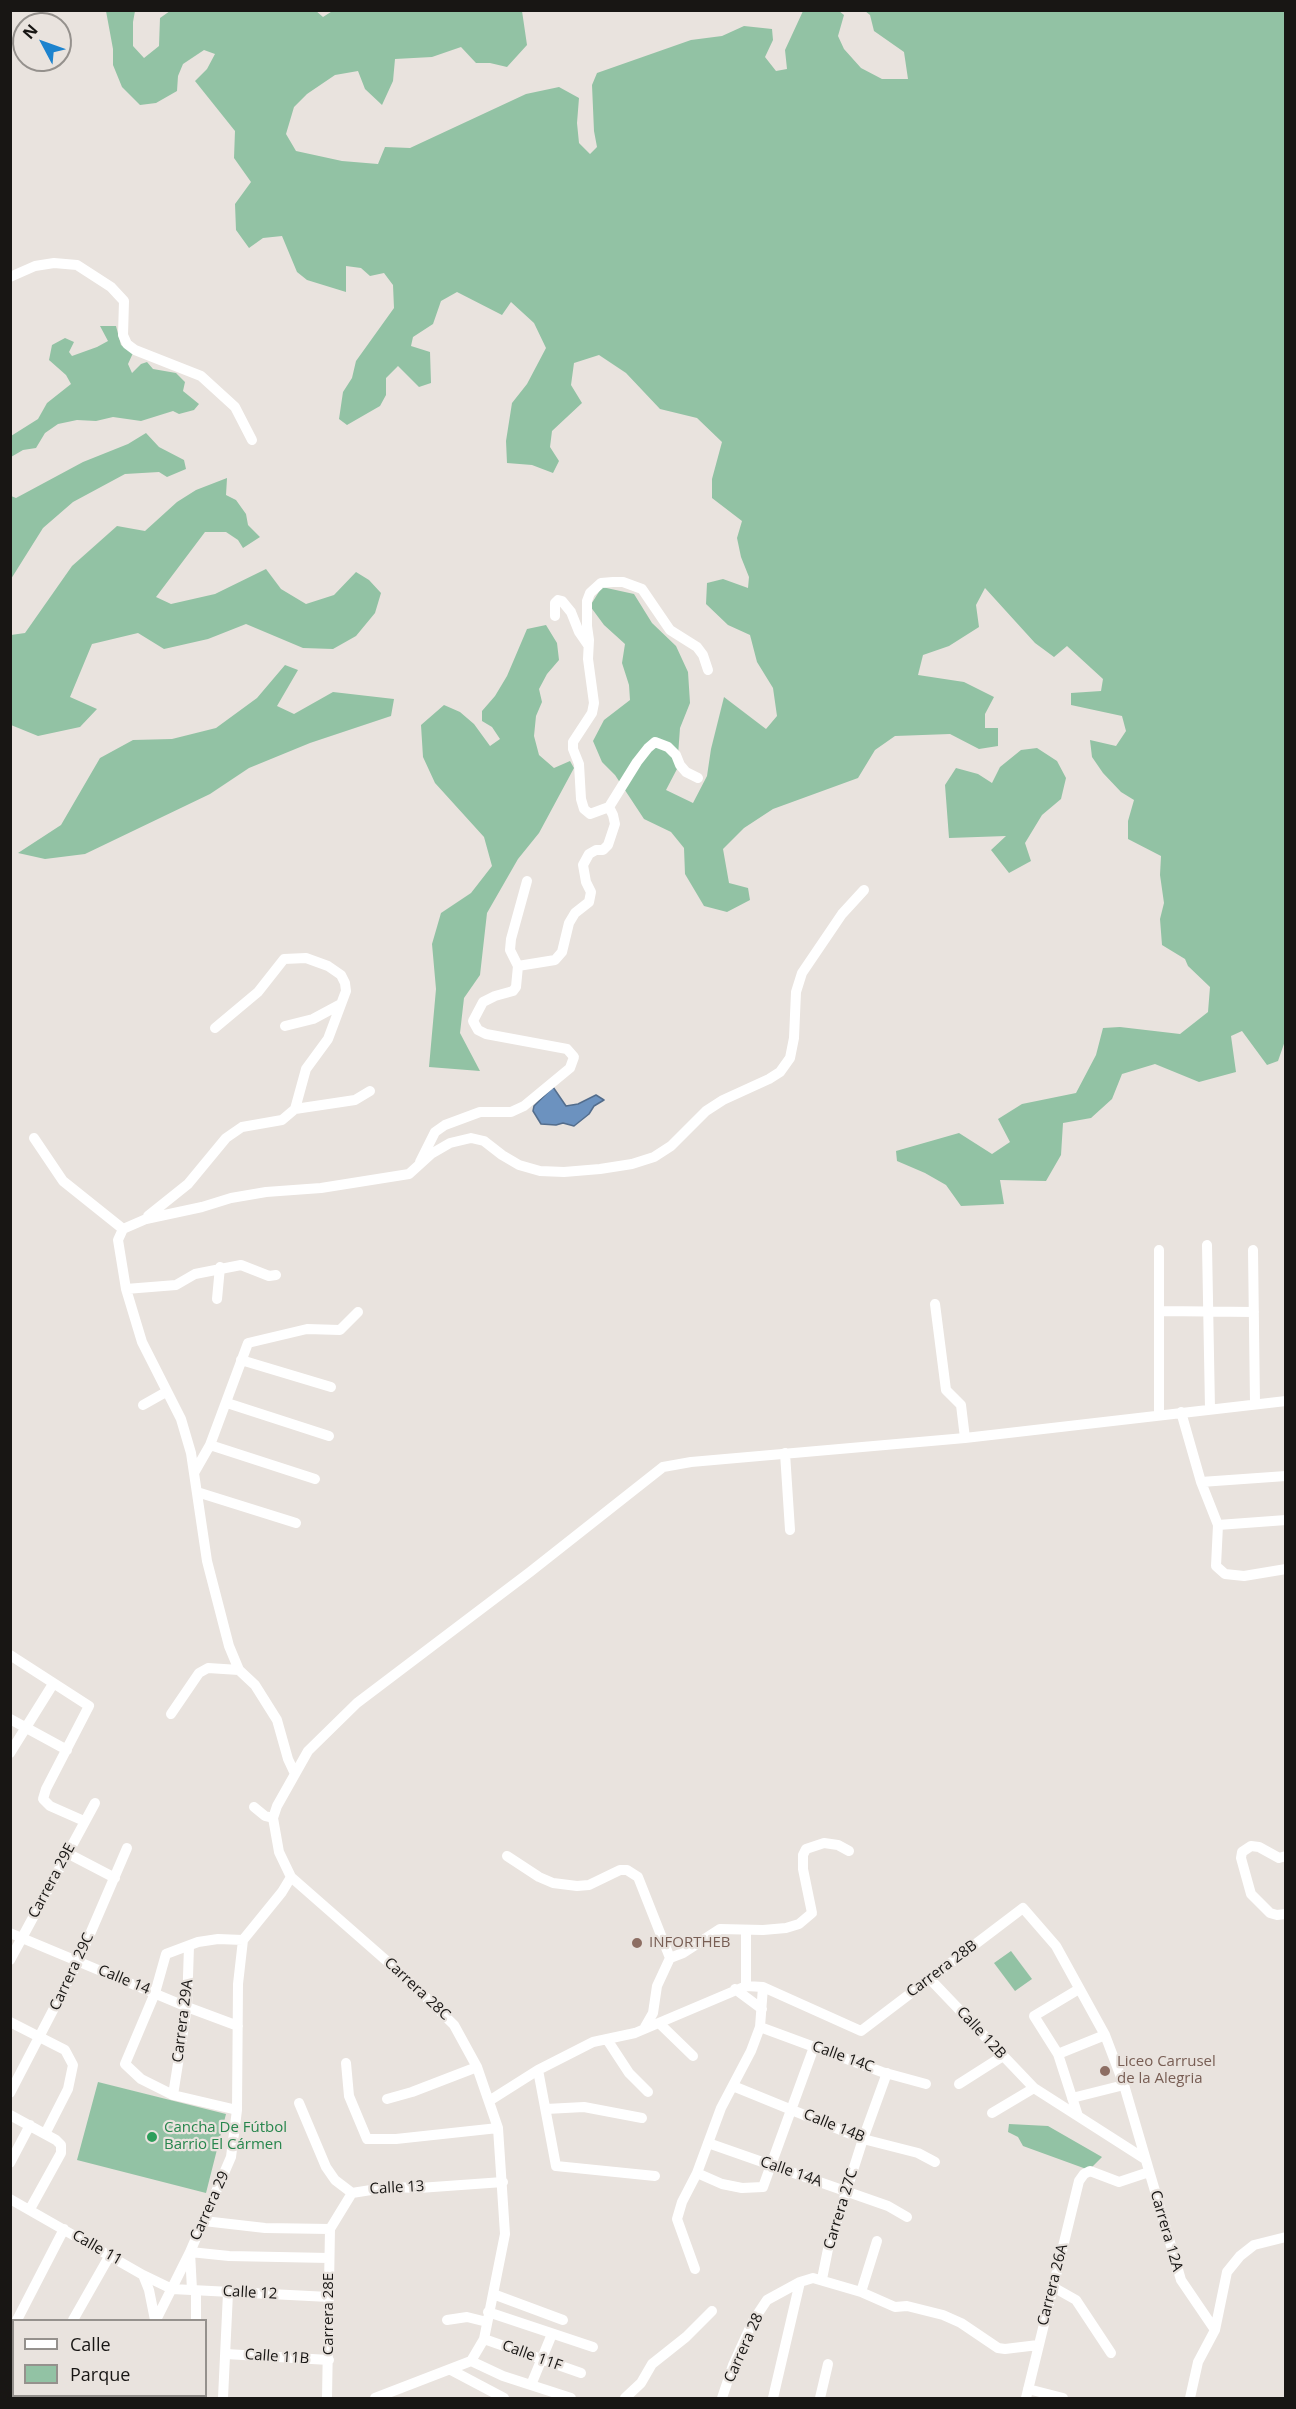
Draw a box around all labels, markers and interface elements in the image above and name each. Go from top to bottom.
north arrow [12,12,72,72]
text: N [17,19,42,44]
street label: Carrera 29E [25,1840,79,1922]
street label: Carrera 29C [46,1930,98,2014]
place label: INFORTHEB [649,1934,730,1952]
marker: INFORTHEB [630,1936,644,1950]
street label: Carrera 28B [903,1937,981,2001]
street label: Carrera 28C [380,1954,454,2024]
street label: Calle 14 [95,1961,153,1999]
street label: Carrera 29A [169,1978,197,2064]
street label: Calle 12B [952,2003,1010,2063]
street label: Calle 14C [810,2038,876,2076]
place label: Liceo Carrusel de la Alegria [1117,2053,1216,2088]
marker: Liceo Carrusel de la Alegria [1098,2064,1112,2078]
street label: Calle 14B [801,2106,867,2146]
place label: Cancha De Fútbol Barrio El Cármen [164,2119,287,2154]
marker: Cancha De Fútbol Barrio El Cármen [145,2130,159,2144]
street label: Calle 14A [758,2153,824,2191]
street label: Carrera 27C [820,2166,862,2252]
street label: Carrera 29 [187,2169,233,2243]
street label: Calle 13 [369,2178,425,2198]
street label: Carrera 12A [1146,2188,1186,2274]
street label: Calle 11 [69,2226,125,2270]
street label: Carrera 26A [1034,2242,1072,2328]
street label: Carrera 28E [320,2273,338,2355]
street label: Calle 12 [222,2283,278,2303]
street label: Carrera 28 [721,2311,767,2385]
legend [12,2319,207,2397]
text: Calle [70,2332,111,2356]
street label: Calle 11F [500,2337,564,2375]
street label: Calle 11B [244,2346,310,2368]
text: Parque [70,2362,130,2386]

